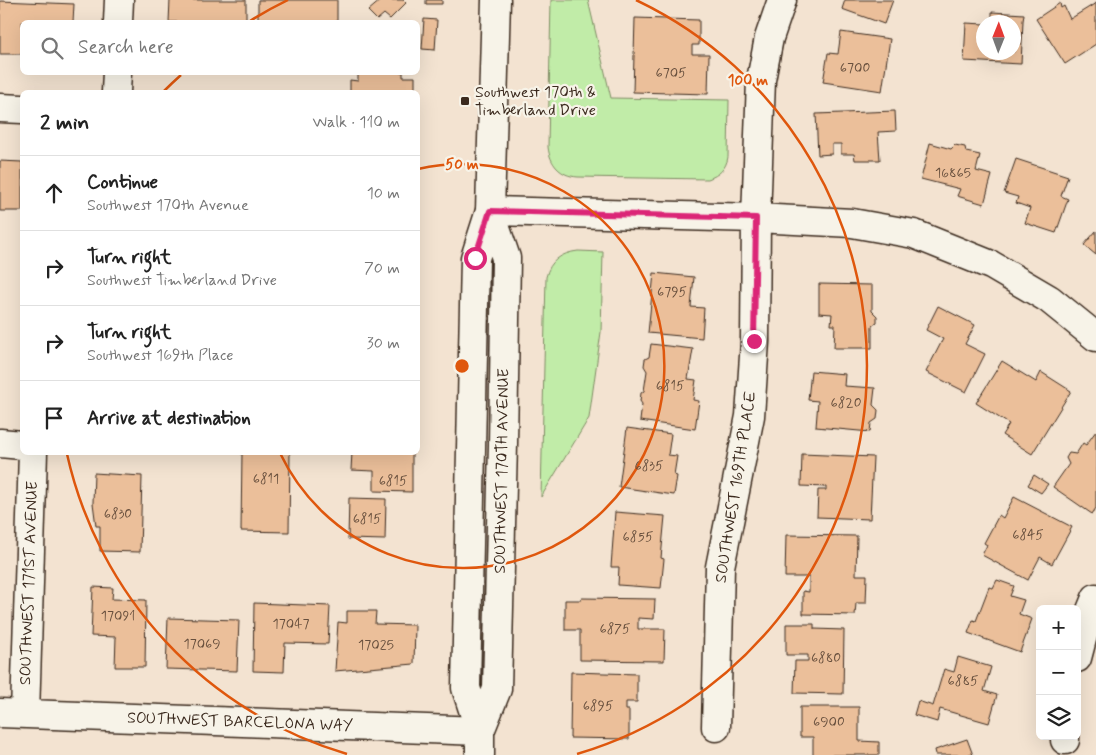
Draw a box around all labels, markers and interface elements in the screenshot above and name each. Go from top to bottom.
north arrow [976,15,1021,60]
search box [20,20,420,75]
icon: search [38,34,66,62]
text: Search here [78,35,174,60]
house number: 6700 [840,59,870,77]
house number: 6705 [655,64,687,82]
text: 100 m [728,71,768,91]
place label: Southwest 170th & Timberland Drive [475,82,596,121]
marker: Southwest 170th & Timberland Drive [459,95,471,107]
text: 2 min [40,109,89,137]
text: Walk · 110 m [312,112,400,133]
text: 50 m [445,155,479,175]
house number: 16865 [935,164,971,182]
text: Continue [87,170,158,195]
icon: ahead [40,179,68,207]
text: 10 m [367,183,400,204]
text: Southwest 170th Avenue [87,195,249,216]
text: Turn right [87,245,171,270]
route start [464,247,487,270]
icon: right [40,254,68,282]
text: 70 m [364,258,400,279]
text: Southwest Timberland Drive [87,270,277,291]
house number: 6795 [657,283,687,301]
text: Turn right [87,320,171,345]
icon: right [40,329,68,357]
route end [743,330,766,353]
text: 30 m [367,333,400,354]
text: Southwest 169th Place [87,345,234,366]
centre of rings [453,357,471,375]
street label: SOUTHWEST 170TH AVENUE [490,368,514,574]
house number: 6815 [656,377,684,395]
street label: SOUTHWEST 169TH PLACE [710,390,762,584]
house number: 6820 [830,394,862,412]
icon: arrive [40,404,68,432]
text: Arrive at destination [87,406,251,431]
house number: 6835 [635,457,663,475]
house number: 6811 [253,470,279,488]
house number: 6815 [379,472,407,490]
street label: SOUTHWEST 171ST AVENUE [15,481,43,685]
house number: 6830 [104,505,132,523]
house number: 6815 [353,510,381,528]
house number: 6845 [1012,526,1044,544]
house number: 6855 [622,528,654,546]
map controls [1036,605,1081,740]
button: + [1036,605,1081,650]
house number: 17091 [101,607,135,625]
house number: 17047 [273,615,309,633]
house number: 6875 [599,620,631,638]
house number: 17069 [183,635,221,653]
house number: 17025 [358,636,394,654]
house number: 6880 [811,649,841,667]
button: − [1036,650,1081,695]
house number: 6885 [948,672,978,690]
button: layers [1036,695,1081,740]
house number: 6895 [583,697,613,715]
street label: SOUTHWEST BARCELONA WAY [127,708,353,736]
house number: 6900 [813,713,845,731]

